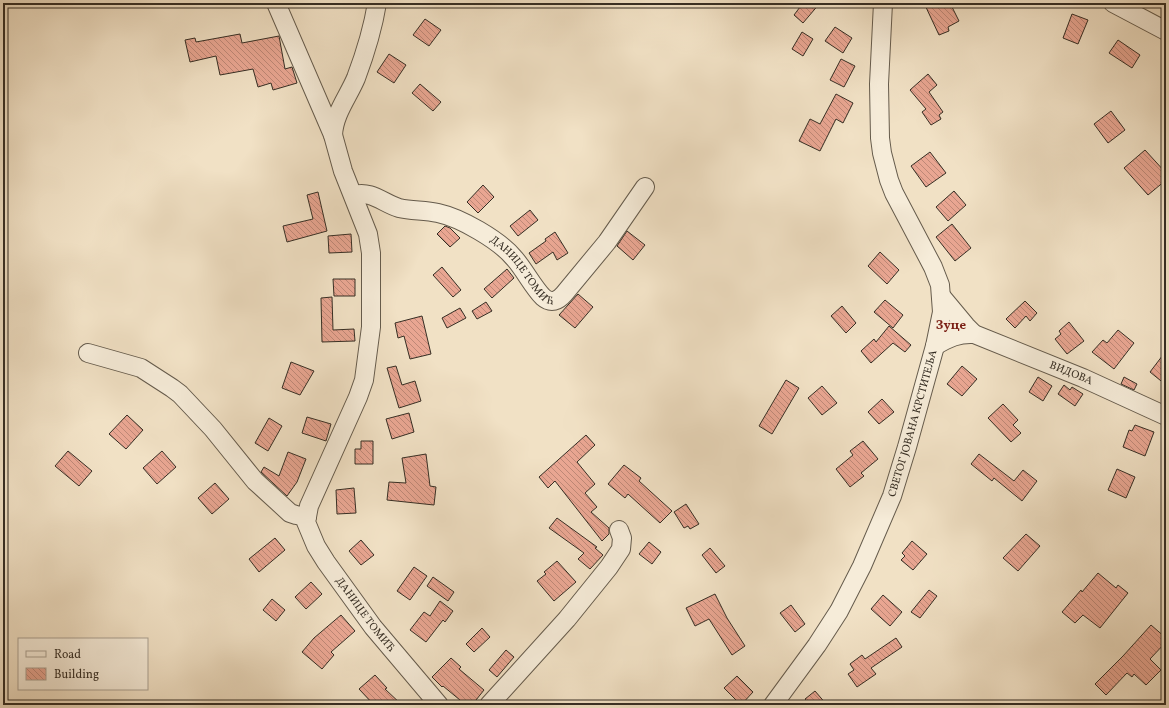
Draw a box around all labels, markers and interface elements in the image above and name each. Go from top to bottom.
street label: ДАНИЦЕ ТОМИЋ [487,232,556,309]
district label: Зуце [936,317,967,335]
street label: СВЕТОГ ЈОВАНА КРСТИТЕЉА [885,348,941,499]
street label: ВИДОВА [1047,358,1095,389]
street label: ДАНИЦЕ ТОМИЋ [332,574,399,656]
legend [18,638,148,690]
text: Road [54,647,81,663]
text: Building [54,667,99,683]

